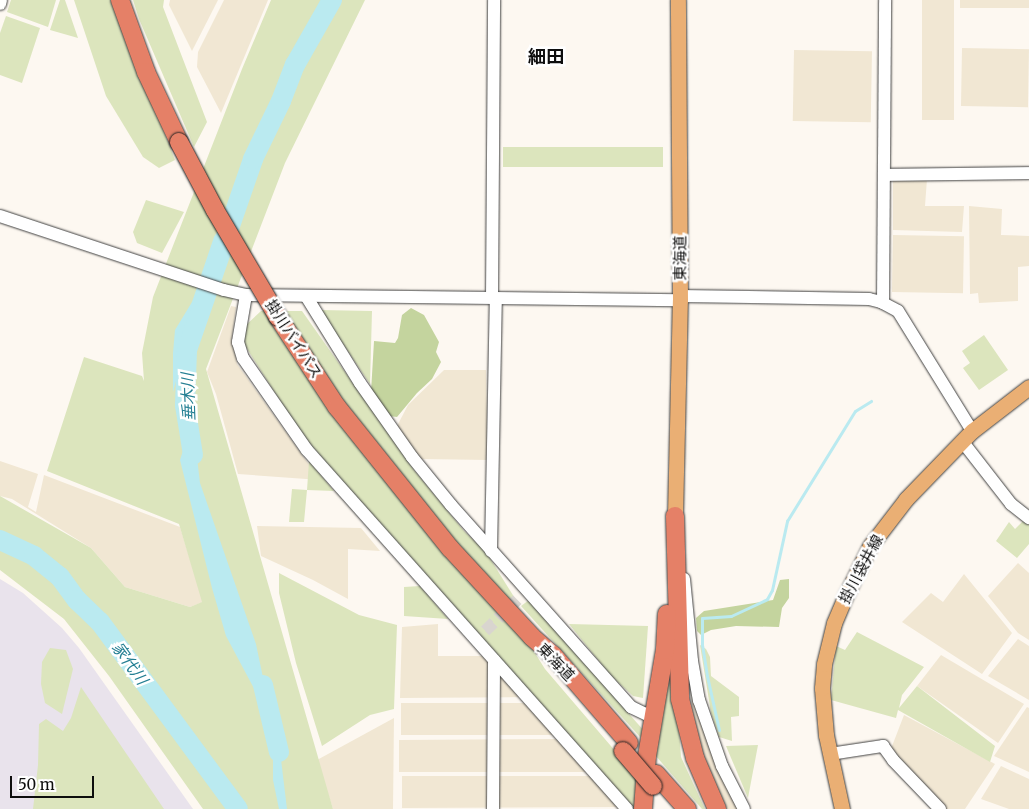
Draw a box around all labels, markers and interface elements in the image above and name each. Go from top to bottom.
district label: 細田 [528,46,564,68]
street label: 東海道 [671,236,689,280]
street label: 掛川バイパス [262,296,326,382]
water label: 垂木川 [178,373,198,421]
street label: 掛川袋井線 [835,532,887,606]
water label: 家代川 [108,638,152,688]
street label: 東海道 [534,640,578,684]
scale bar [12,766,96,798]
text: 50 m [18,775,55,794]

